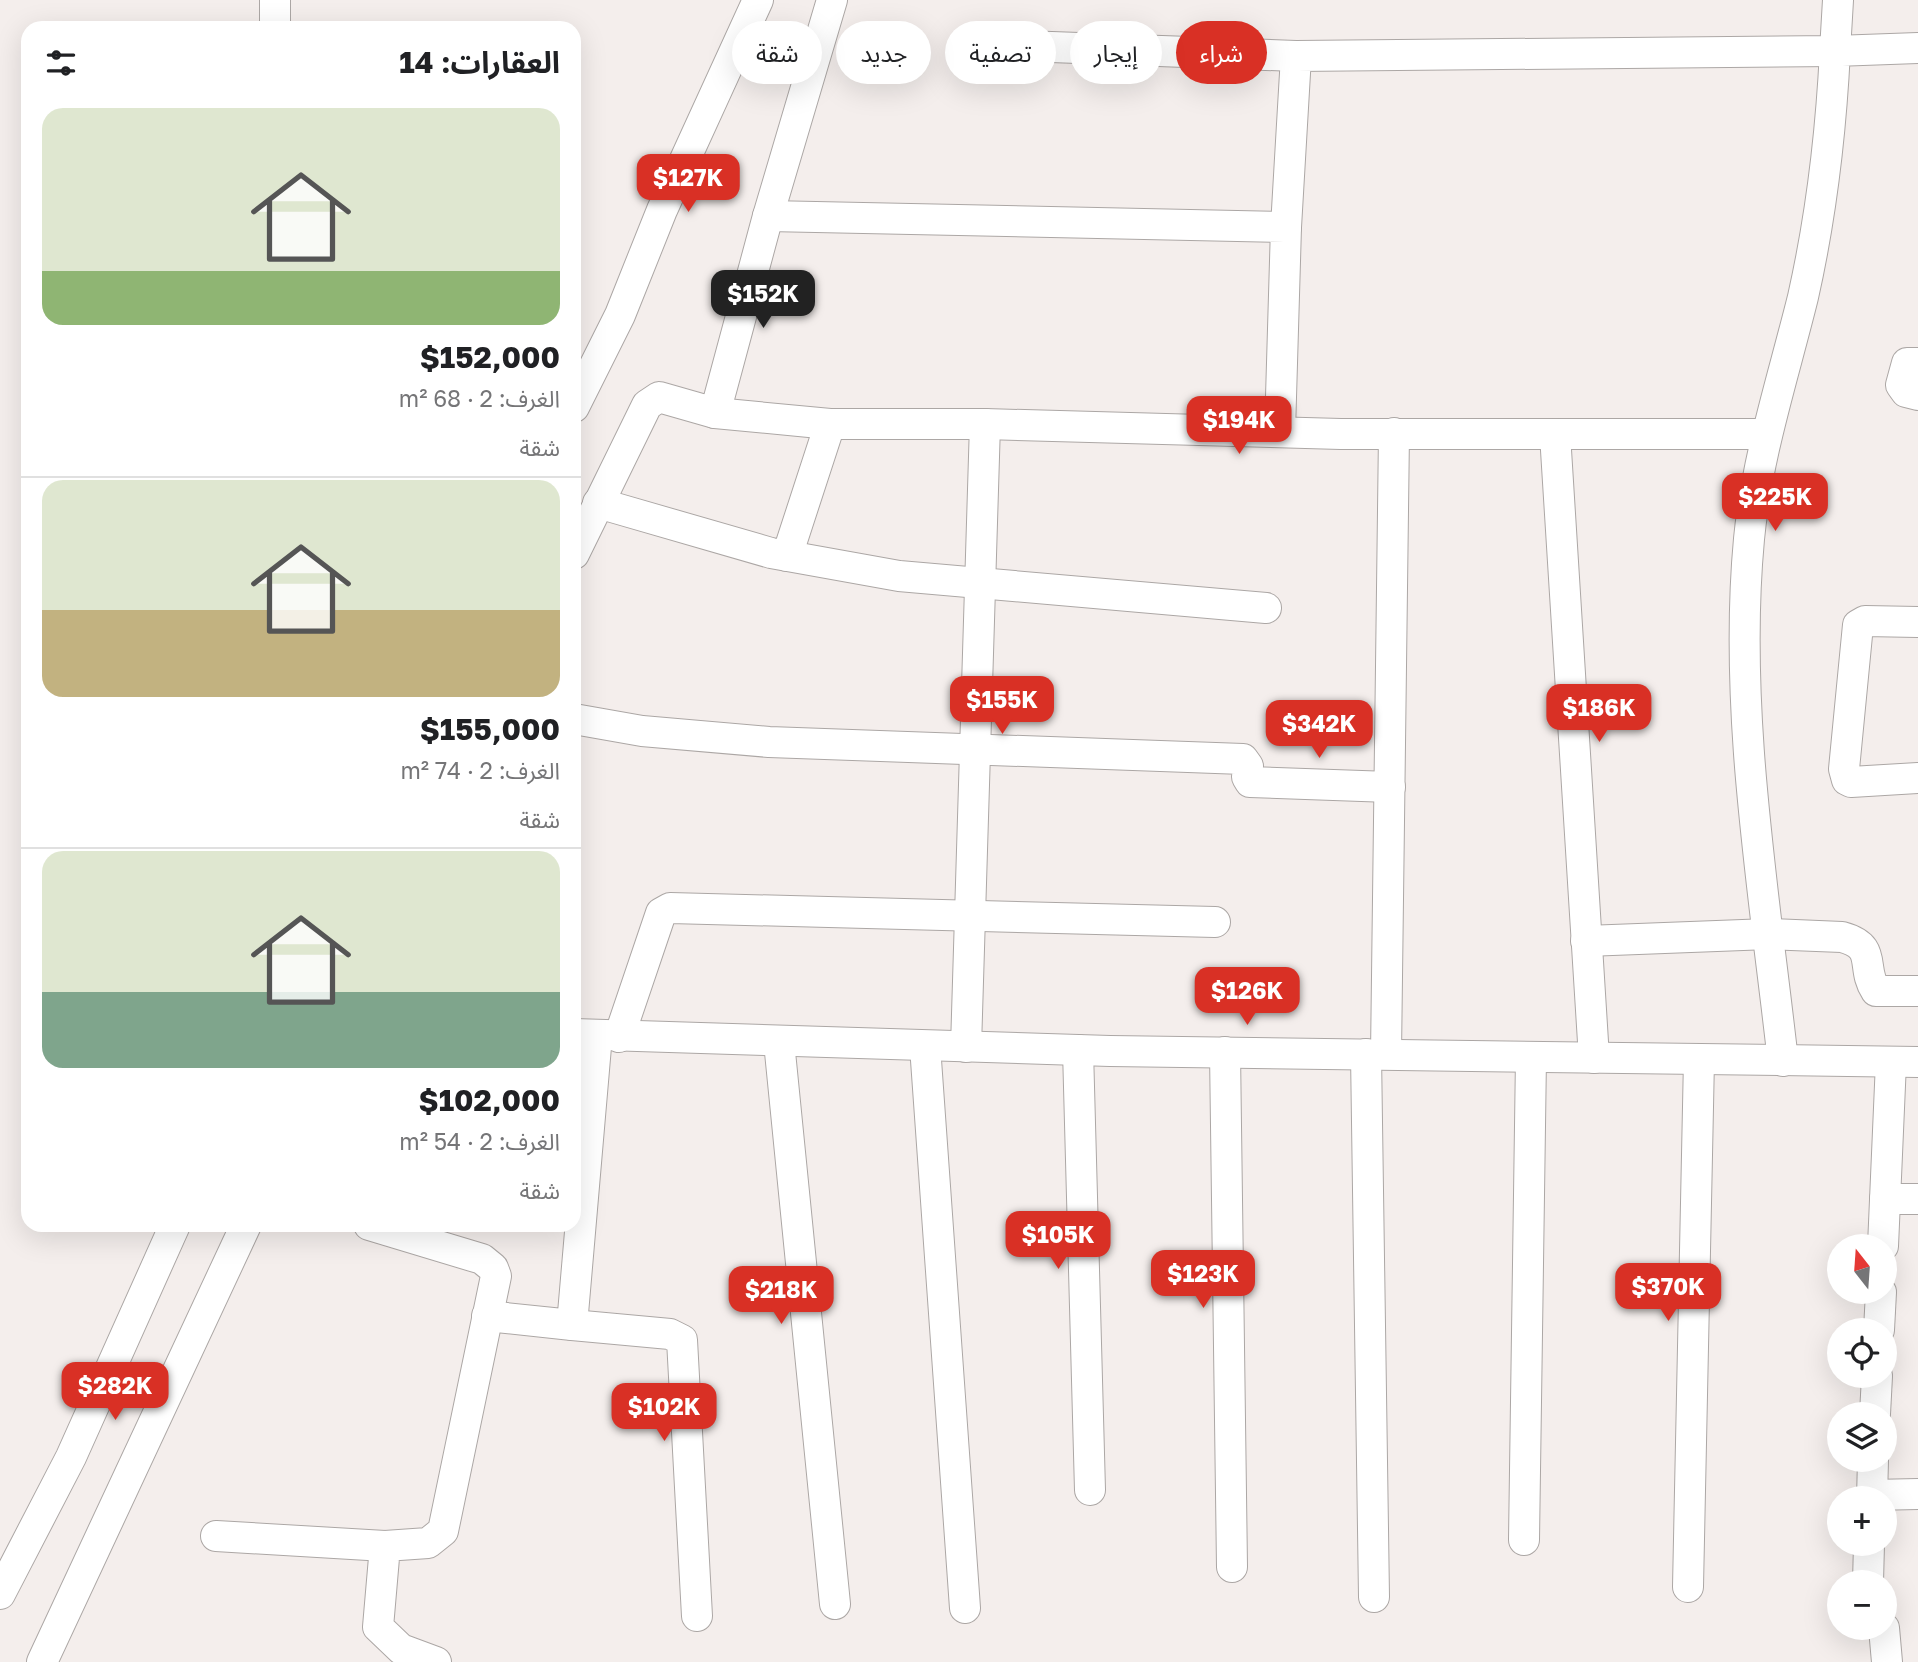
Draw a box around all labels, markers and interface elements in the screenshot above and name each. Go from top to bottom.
chip: شقة [732,21,822,84]
chip: جديد [836,21,931,84]
chip: تصفية [945,21,1056,84]
chip: إيجار [1070,21,1162,84]
chip: شراء [1176,21,1267,84]
icon: filters [42,44,80,82]
text: العقارات: 14 [399,44,560,80]
icon: home [238,154,364,280]
pin: $127K [639,154,737,214]
text: $127K [653,163,723,191]
pin: $152K [714,270,812,330]
text: $152K [727,279,799,307]
text: $152,000 [420,339,560,375]
text: الغرف: 2 · 68 m² [399,384,560,412]
pin: $194K [1190,396,1288,456]
text: $194K [1203,405,1275,433]
text: شقة [519,433,560,461]
pin: $225K [1726,474,1824,533]
text: $225K [1738,482,1812,510]
icon: home [238,526,364,652]
pin: $155K [953,676,1051,736]
pin: $186K [1550,684,1648,744]
text: $155K [966,685,1038,713]
text: $186K [1562,693,1636,721]
pin: $342K [1270,700,1368,760]
text: $342K [1282,709,1356,737]
text: $155,000 [420,711,560,747]
text: الغرف: 2 · 74 m² [401,756,560,784]
text: شقة [519,805,560,833]
icon: home [238,897,364,1023]
pin: $126K [1198,968,1296,1027]
text: $126K [1211,976,1283,1004]
text: $102,000 [419,1082,560,1118]
text: الغرف: 2 · 54 m² [399,1127,560,1155]
text: شقة [519,1176,560,1204]
pin: $105K [1009,1212,1107,1271]
text: $105K [1022,1220,1094,1248]
north arrow [1827,1234,1897,1304]
map controls [1827,1234,1897,1640]
pin: $123K [1154,1250,1252,1310]
text: $123K [1167,1259,1239,1287]
pin: $370K [1619,1264,1717,1323]
pin: $218K [732,1266,830,1326]
text: $370K [1631,1272,1705,1300]
text: $218K [745,1275,817,1303]
button: locate [1827,1318,1897,1388]
pin: $282K [66,1362,164,1422]
text: $282K [78,1371,152,1399]
pin: $102K [615,1384,713,1443]
text: $102K [628,1392,700,1420]
button: layers [1827,1402,1897,1472]
button: + [1827,1486,1897,1556]
button: − [1827,1570,1897,1640]

